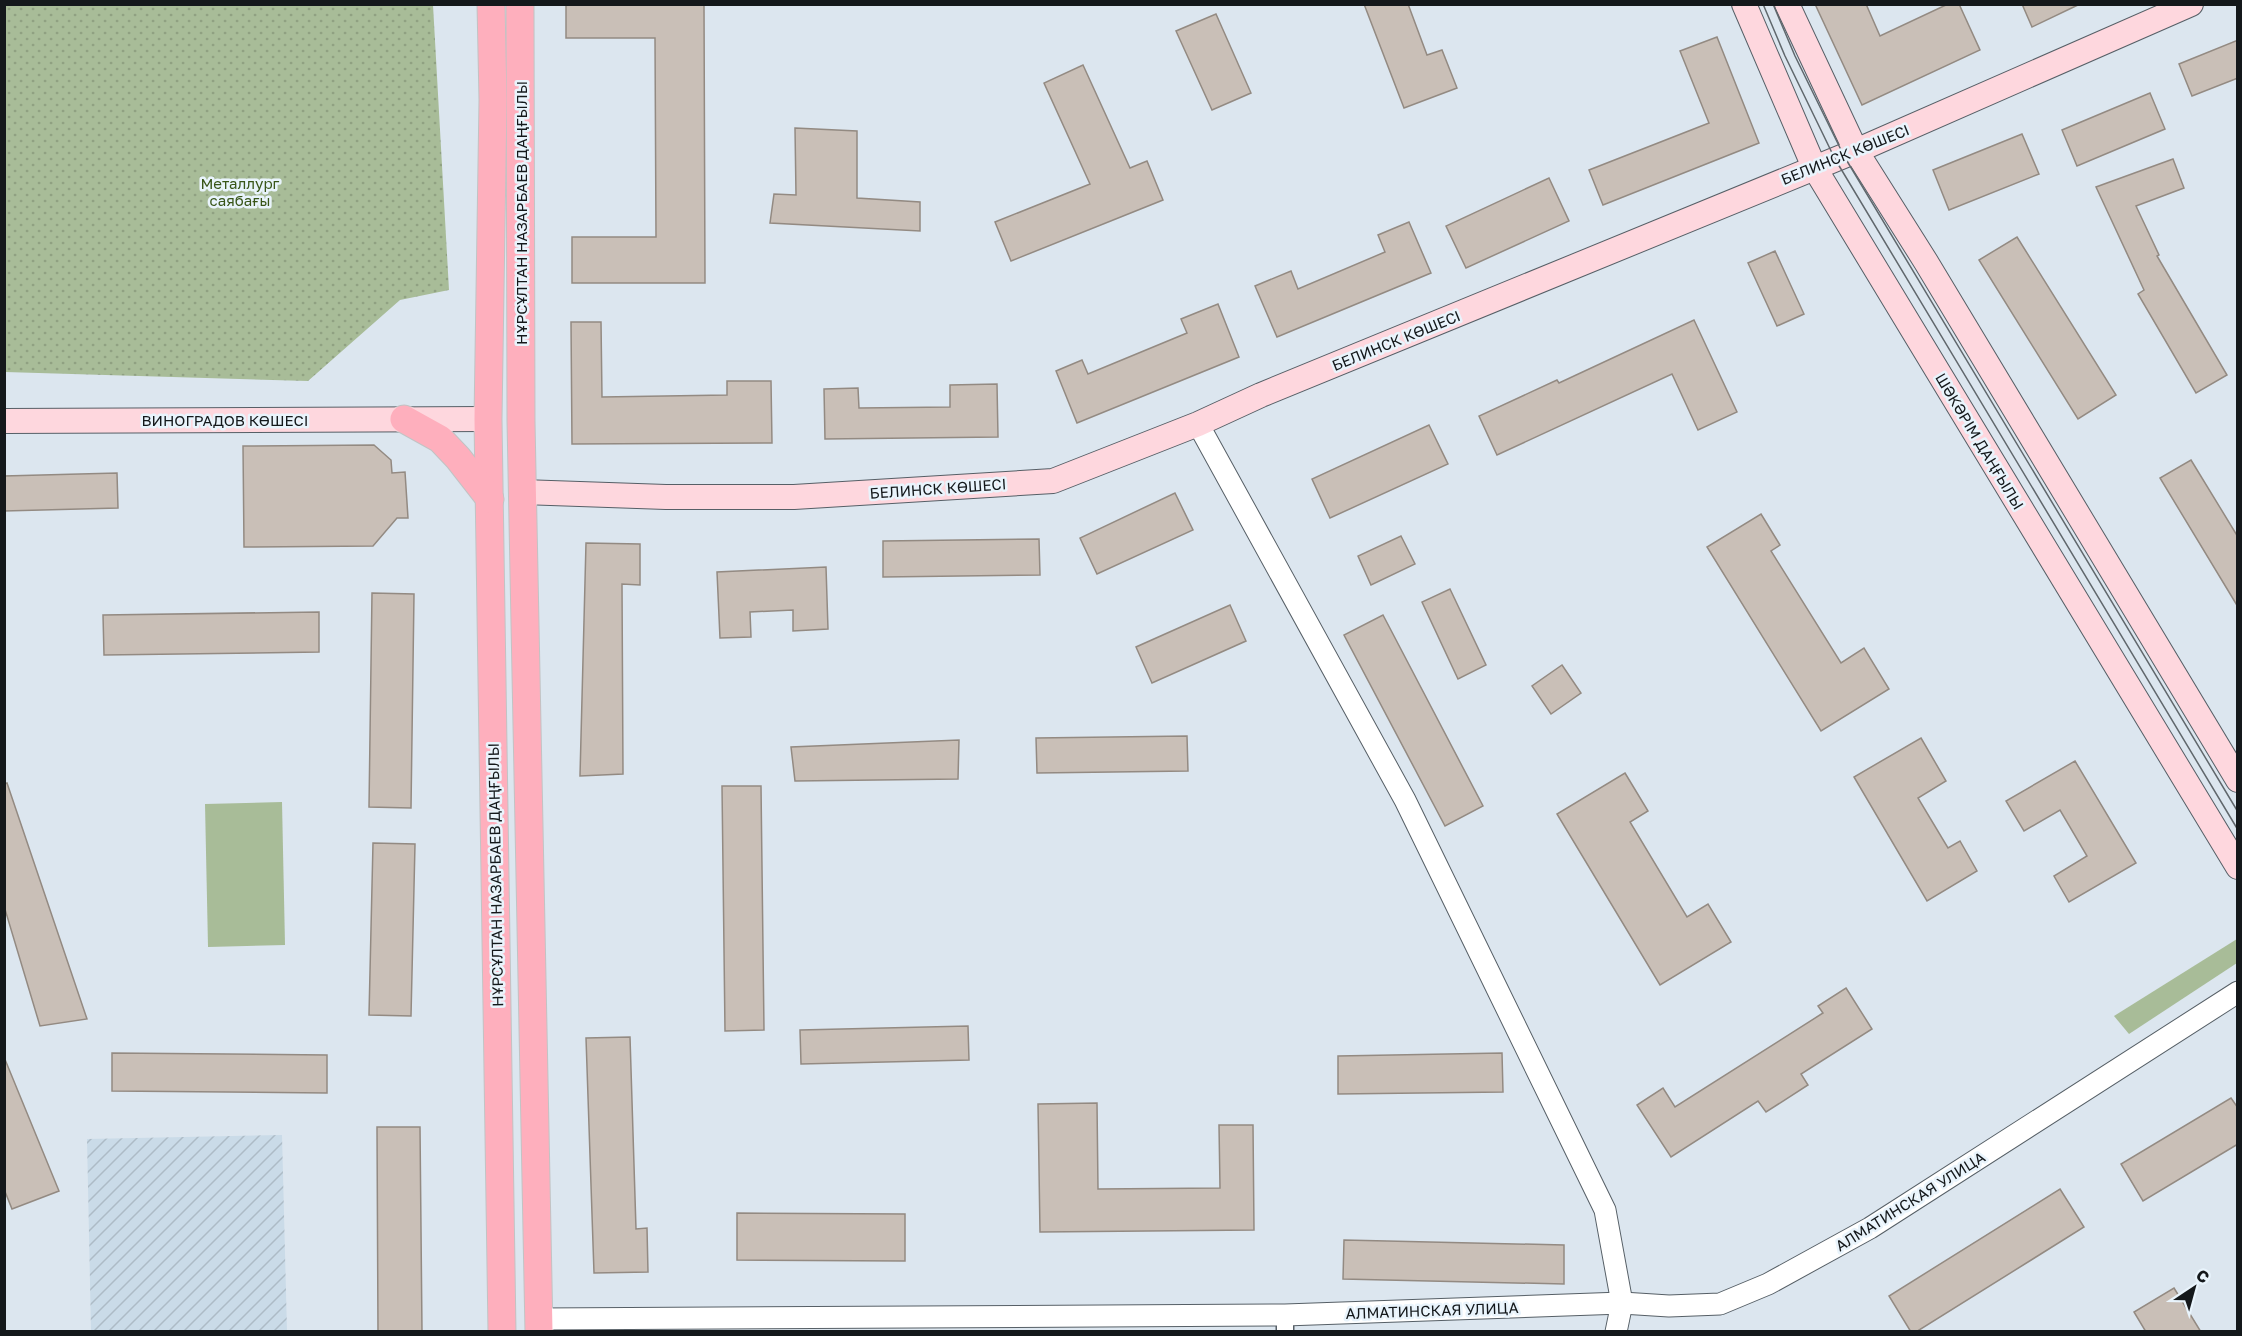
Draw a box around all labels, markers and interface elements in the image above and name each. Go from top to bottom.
street label: НҰРСҰЛТАН НАЗАРБАЕВ ДАҢҒЫЛЫ [512,81,530,345]
street label: БЕЛИНСК КӨШЕСІ [1778,120,1912,188]
park label: Металлург саябағы [200,174,280,209]
street label: БЕЛИНСК КӨШЕСІ [1329,306,1463,374]
street label: ШӘКӘРІМ ДАҢҒЫЛЫ [1932,370,2028,512]
street label: ВИНОГРАДОВ КӨШЕСІ [141,411,309,429]
street label: БЕЛИНСК КӨШЕСІ [869,474,1007,502]
street label: НҰРСҰЛТАН НАЗАРБАЕВ ДАҢҒЫЛЫ [484,743,506,1007]
street label: АЛМАТИНСКАЯ УЛИЦА [1832,1147,1988,1255]
north arrow [2164,1258,2224,1318]
text: С [2192,1264,2213,1287]
street label: АЛМАТИНСКАЯ УЛИЦА [1345,1298,1519,1322]

